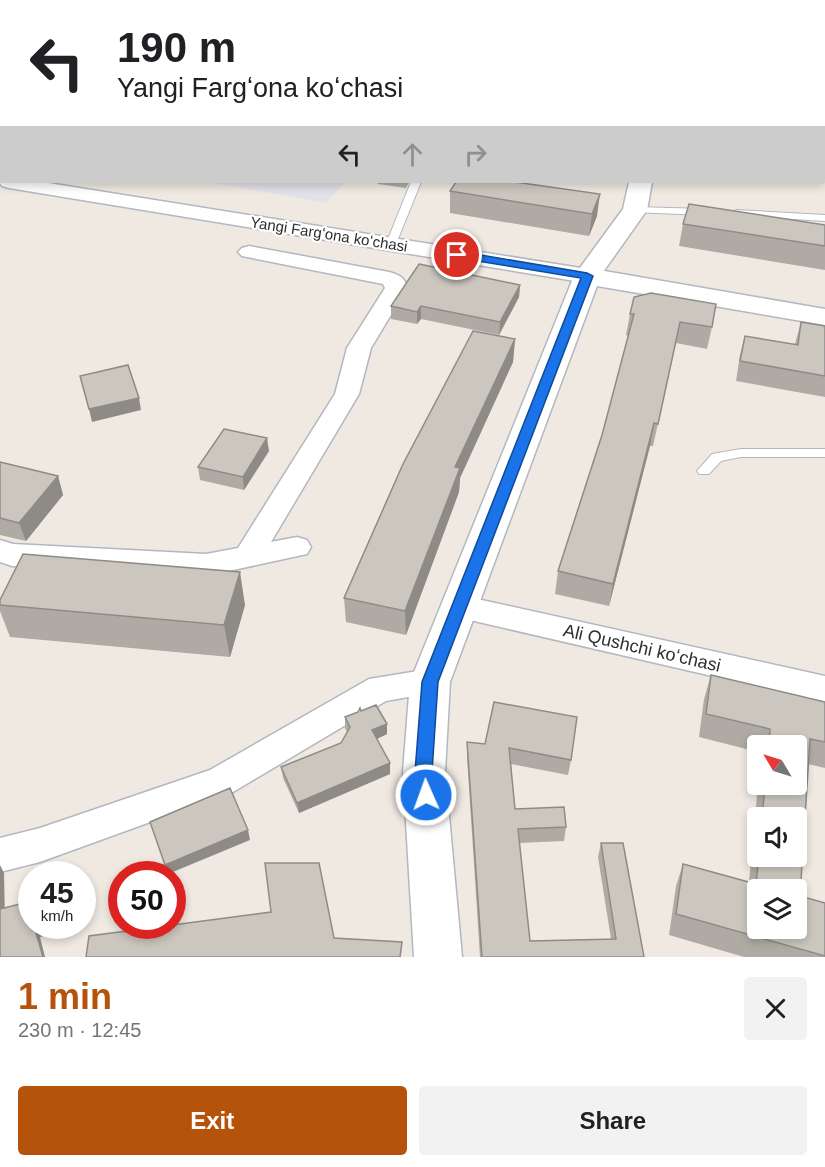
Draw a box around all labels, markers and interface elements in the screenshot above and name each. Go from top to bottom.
icon: left [18,24,96,102]
text: 190 m [117,24,236,71]
text: Yangi Fargʻona koʻchasi [117,73,403,103]
icon: left [333,138,366,171]
icon: ahead [396,138,429,171]
icon: right [459,138,492,171]
street label: Yangi Fargʻona koʻchasi [249,213,409,255]
pin [431,229,482,280]
icon: arrive [440,238,473,271]
street label: Ali Qushchi koʻchasi [561,620,723,676]
north arrow [747,735,807,795]
map controls [747,735,807,939]
position arrow [394,763,458,827]
button: sound [747,807,807,867]
speed limit sign: 50 [108,861,186,939]
text: 45 [40,876,74,909]
button: layers [747,879,807,939]
text: km/h [41,907,73,924]
text: 1 min [18,976,112,1017]
button: close [744,977,807,1040]
text: 230 m · 12:45 [18,1019,141,1041]
button: Exit [18,1086,407,1155]
button: Share [419,1086,807,1155]

